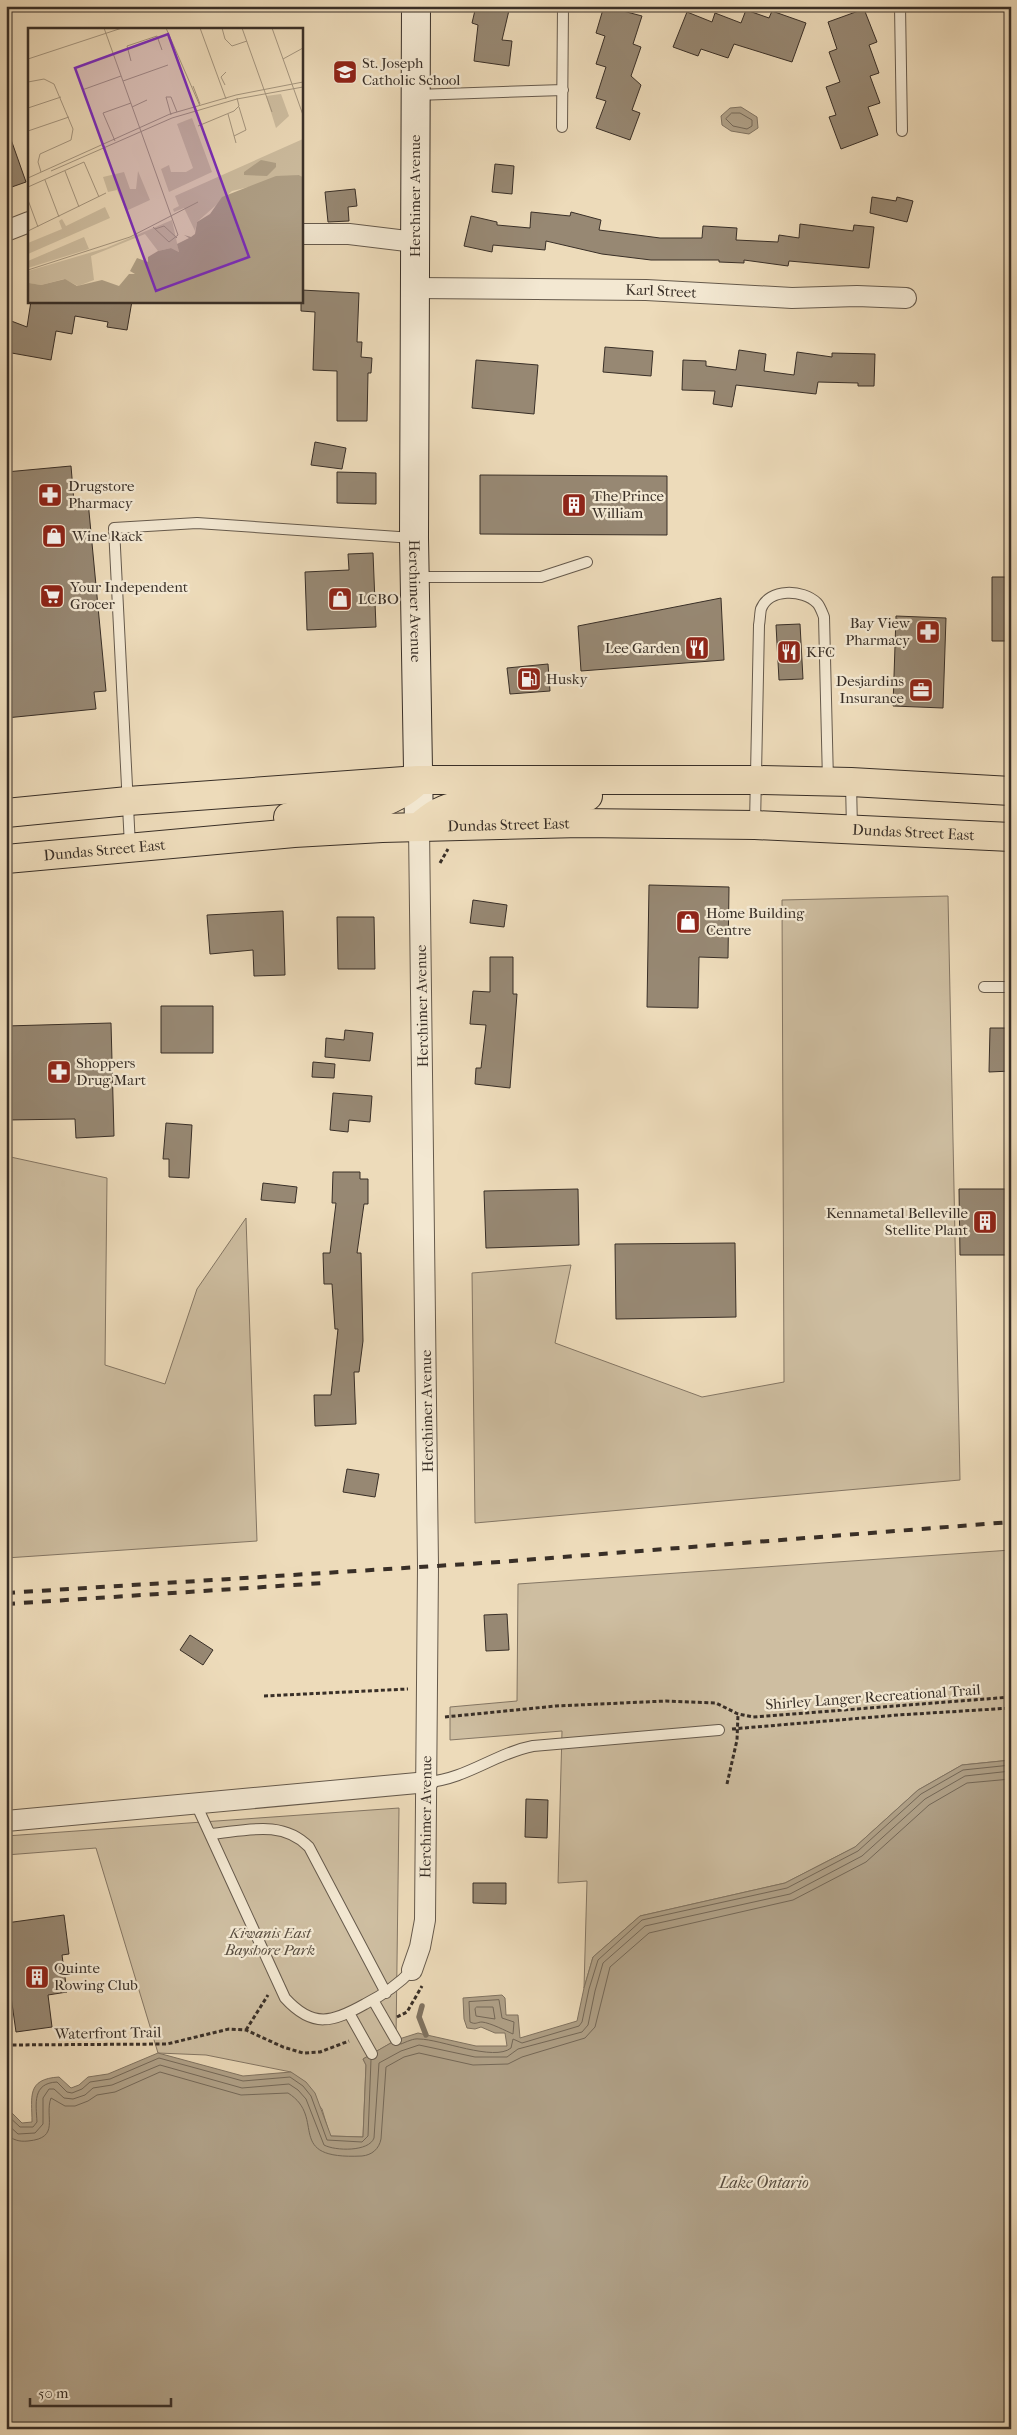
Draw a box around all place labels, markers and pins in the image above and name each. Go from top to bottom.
place label: St. Joseph Catholic School [362,54,460,89]
school or university icon: St. Joseph Catholic School [332,59,358,85]
place label: Drugstore Pharmacy [68,477,135,512]
pharmacy icon: Drugstore Pharmacy [37,482,63,508]
place label: The Prince William [591,487,665,522]
building icon: The Prince William [561,492,587,518]
shop icon: Wine Rack [41,523,67,549]
place label: Wine Rack [71,527,143,545]
place label: Your Independent Grocer [69,578,189,613]
supermarket icon: Your Independent Grocer [39,583,65,609]
shop icon: LCBO [327,586,353,612]
place label: LCBO [358,590,399,608]
place label: Bay View Pharmacy [845,614,911,649]
pharmacy icon: Bay View Pharmacy [915,619,941,645]
restaurant icon: Lee Garden [684,635,710,661]
place label: Lee Garden [605,639,680,657]
restaurant icon: KFC [776,639,802,665]
place label: KFC [806,643,835,661]
fuel station icon: Husky [516,666,542,692]
place label: Husky [546,670,588,688]
place label: Desjardins Insurance [836,672,905,707]
office icon: Desjardins Insurance [908,677,934,703]
place label: Home Building Centre [706,904,805,939]
shop icon: Home Building Centre [675,909,701,935]
place label: Shoppers Drug Mart [76,1054,147,1089]
pharmacy icon: Shoppers Drug Mart [46,1059,72,1085]
place label: Kennametal Belleville Stellite Plant [826,1204,969,1239]
building icon: Kennametal Belleville Stellite Plant [972,1209,998,1235]
place label: Quinte Rowing Club [54,1959,138,1994]
building icon: Quinte Rowing Club [24,1964,50,1990]

